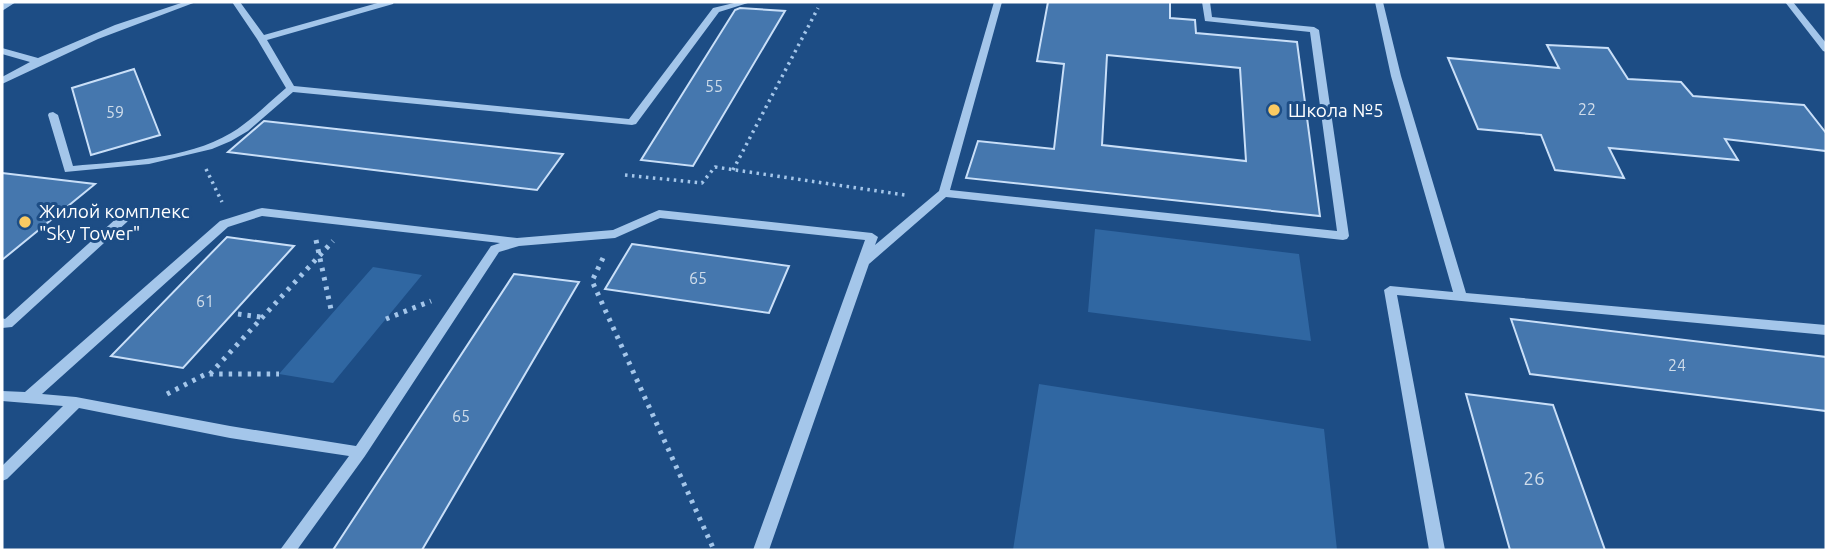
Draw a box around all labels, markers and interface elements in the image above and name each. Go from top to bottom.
house number: 55 [705,77,723,95]
place label: Школа №5 [1288,99,1384,121]
house number: 22 [1578,100,1596,118]
marker: Школа №5 [1266,102,1282,118]
house number: 59 [106,103,124,121]
place label: Жилой комплекс "Sky Tower" [39,200,190,244]
marker: Жилой комплекс "Sky Tower" [17,214,33,230]
house number: 65 [689,269,707,287]
house number: 61 [196,292,214,310]
house number: 24 [1668,356,1686,374]
house number: 65 [452,407,470,425]
house number: 26 [1523,467,1545,489]

